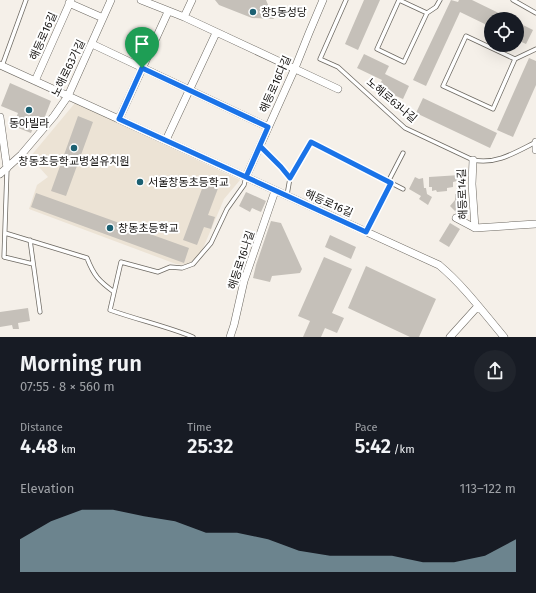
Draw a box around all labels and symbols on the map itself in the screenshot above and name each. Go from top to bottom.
place label: 창5동성당 [261,6,307,19]
marker: 창5동성당 [248,7,258,17]
street label: 해등로16길 [27,10,60,62]
pin [125,27,159,68]
street label: 노해로63가길 [49,38,88,99]
street label: 해등로16다길 [257,54,294,115]
street label: 노해로63나길 [364,76,420,125]
marker: 동아빌라 [24,105,34,115]
place label: 동아빌라 [9,117,49,130]
marker: 창동초등학교병설유치원 [69,143,79,153]
place label: 창동초등학교병설유치원 [18,155,130,168]
street label: 해등로14길 [455,168,470,220]
place label: 서울창동초등학교 [148,176,229,189]
marker: 서울창동초등학교 [135,177,145,187]
street label: 해등로16길 [303,187,355,220]
place label: 창동초등학교 [118,222,179,235]
marker: 창동초등학교 [105,223,115,233]
street label: 해등로16나길 [226,229,257,291]

